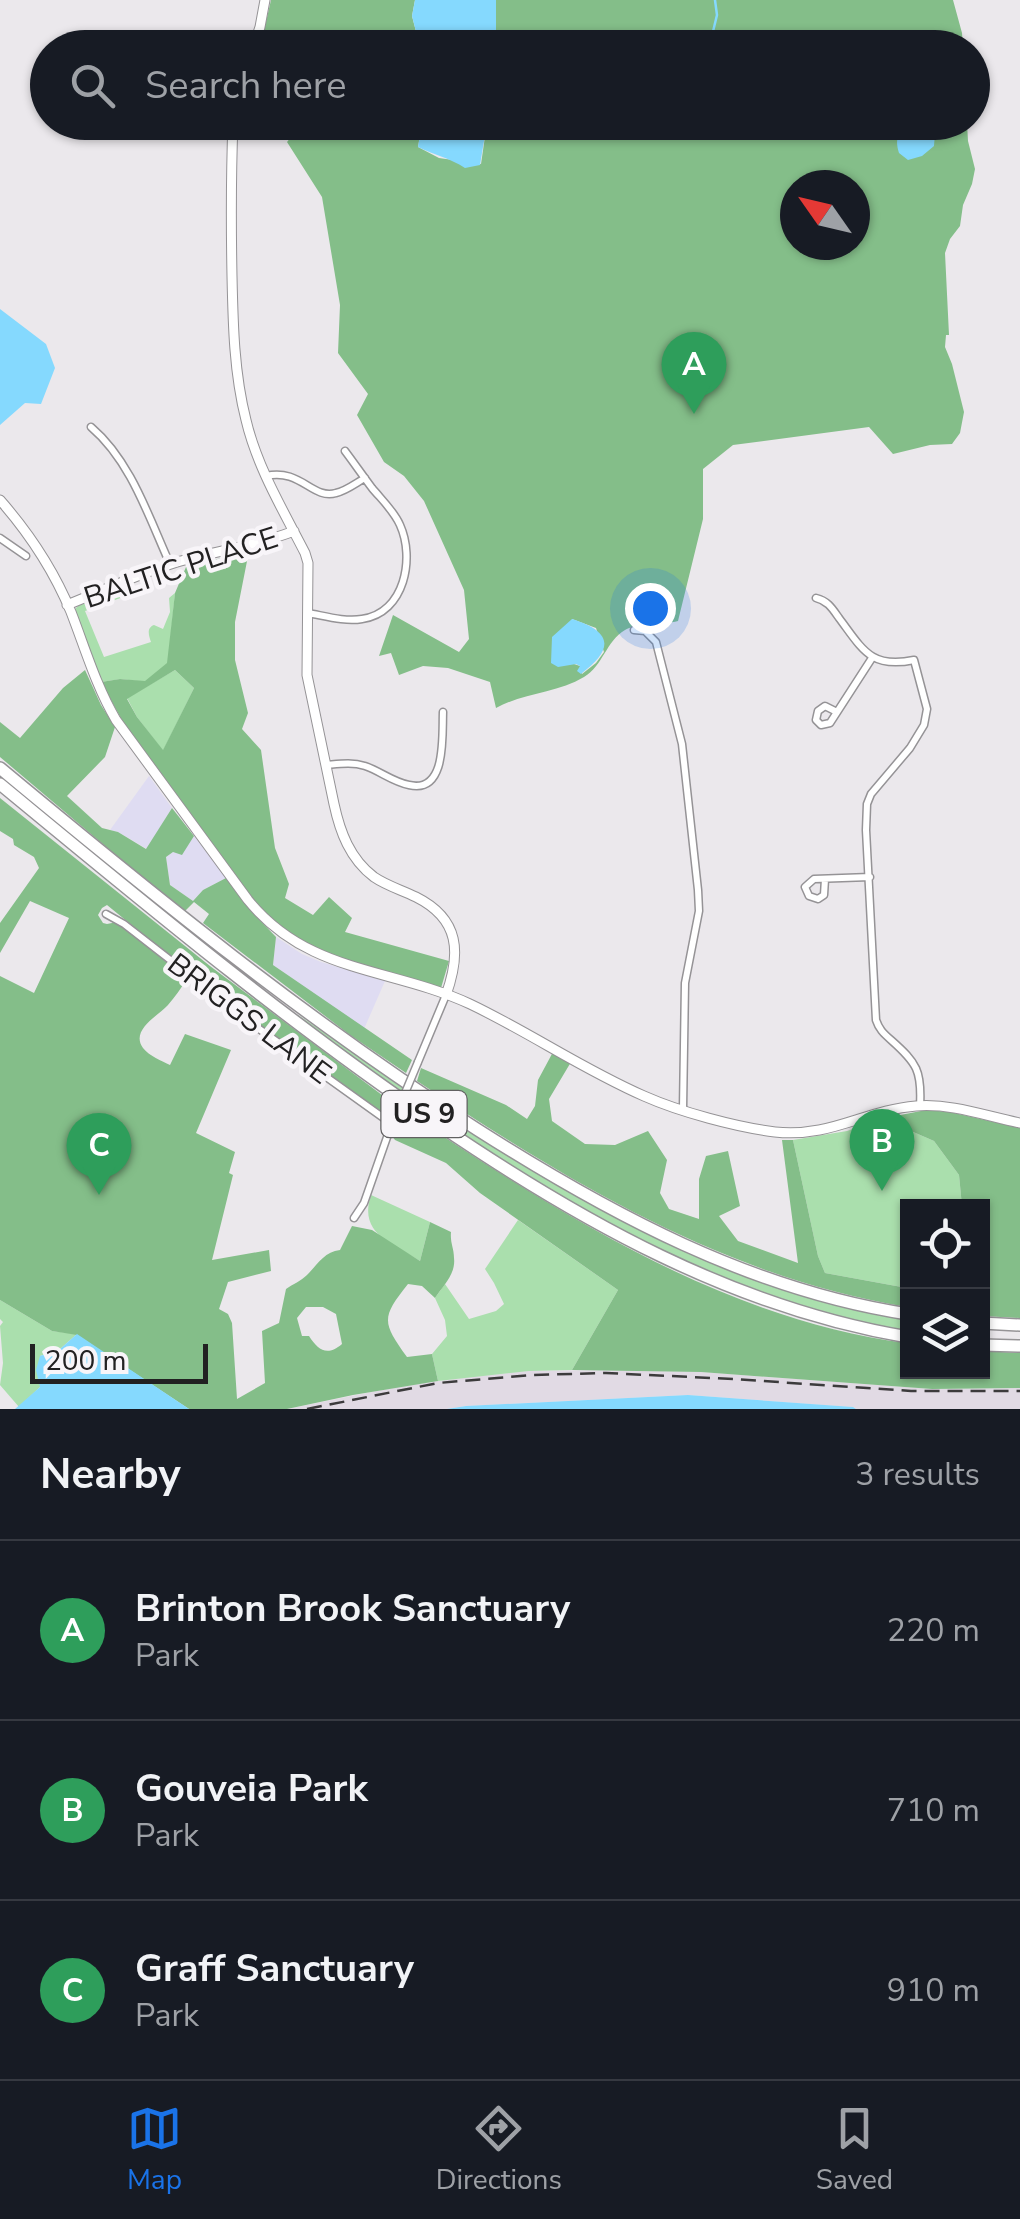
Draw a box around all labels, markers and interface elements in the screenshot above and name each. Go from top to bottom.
search box [30,30,990,140]
icon: search [65,58,120,113]
text: Search here [145,60,346,111]
north arrow [780,170,870,260]
pin: A [662,332,726,414]
street label: BALTIC PLACE [79,517,283,619]
your location [625,583,676,634]
street label: BRIGGS LANE [159,944,339,1094]
road number: US 9 [382,1091,466,1137]
pin: B [850,1108,914,1191]
pin: C [66,1112,132,1195]
map controls [900,1199,990,1379]
button: locate [900,1199,990,1289]
button: layers [900,1289,990,1379]
scale bar [30,1339,208,1384]
text: 200 m [45,1342,127,1380]
text: Nearby [40,1446,181,1503]
text: 3 results [855,1453,980,1496]
text: Brinton Brook Sanctuary [135,1583,570,1634]
text: A [61,1609,84,1652]
text: 220 m [887,1609,980,1652]
text: Park [135,1634,199,1677]
text: Gouveia Park [135,1763,368,1814]
text: B [61,1789,84,1832]
text: 710 m [887,1789,980,1832]
text: Park [135,1814,199,1857]
text: Graff Sanctuary [135,1943,414,1994]
text: C [62,1969,83,2012]
text: 910 m [887,1969,980,2012]
text: Park [135,1994,199,2037]
tab: Map [127,2101,182,2199]
tab: Directions [436,2101,562,2199]
tab: Saved [816,2101,893,2199]

